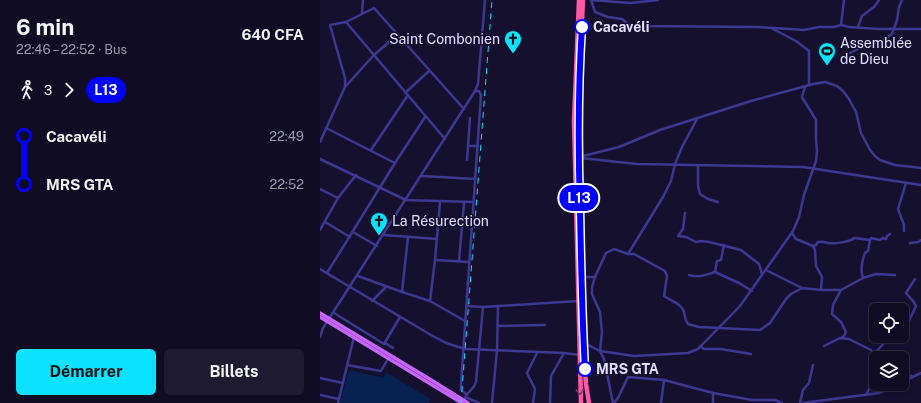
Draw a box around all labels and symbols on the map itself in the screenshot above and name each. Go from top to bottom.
marker: Cacavéli [574,19,590,35]
place label: Cacavéli [593,19,650,35]
church icon: Saint Combonien [503,29,523,54]
place label: Saint Combonien [389,31,500,47]
place label: Assemblée de Dieu [840,35,912,67]
sports icon: Assemblée de Dieu [817,41,837,66]
line badge: L13 [556,185,602,211]
church icon: La Résurection [369,211,389,236]
place label: La Résurection [392,213,489,229]
marker: MRS GTA [577,361,593,377]
place label: MRS GTA [596,361,659,377]
one-way arrow [576,389,585,395]

